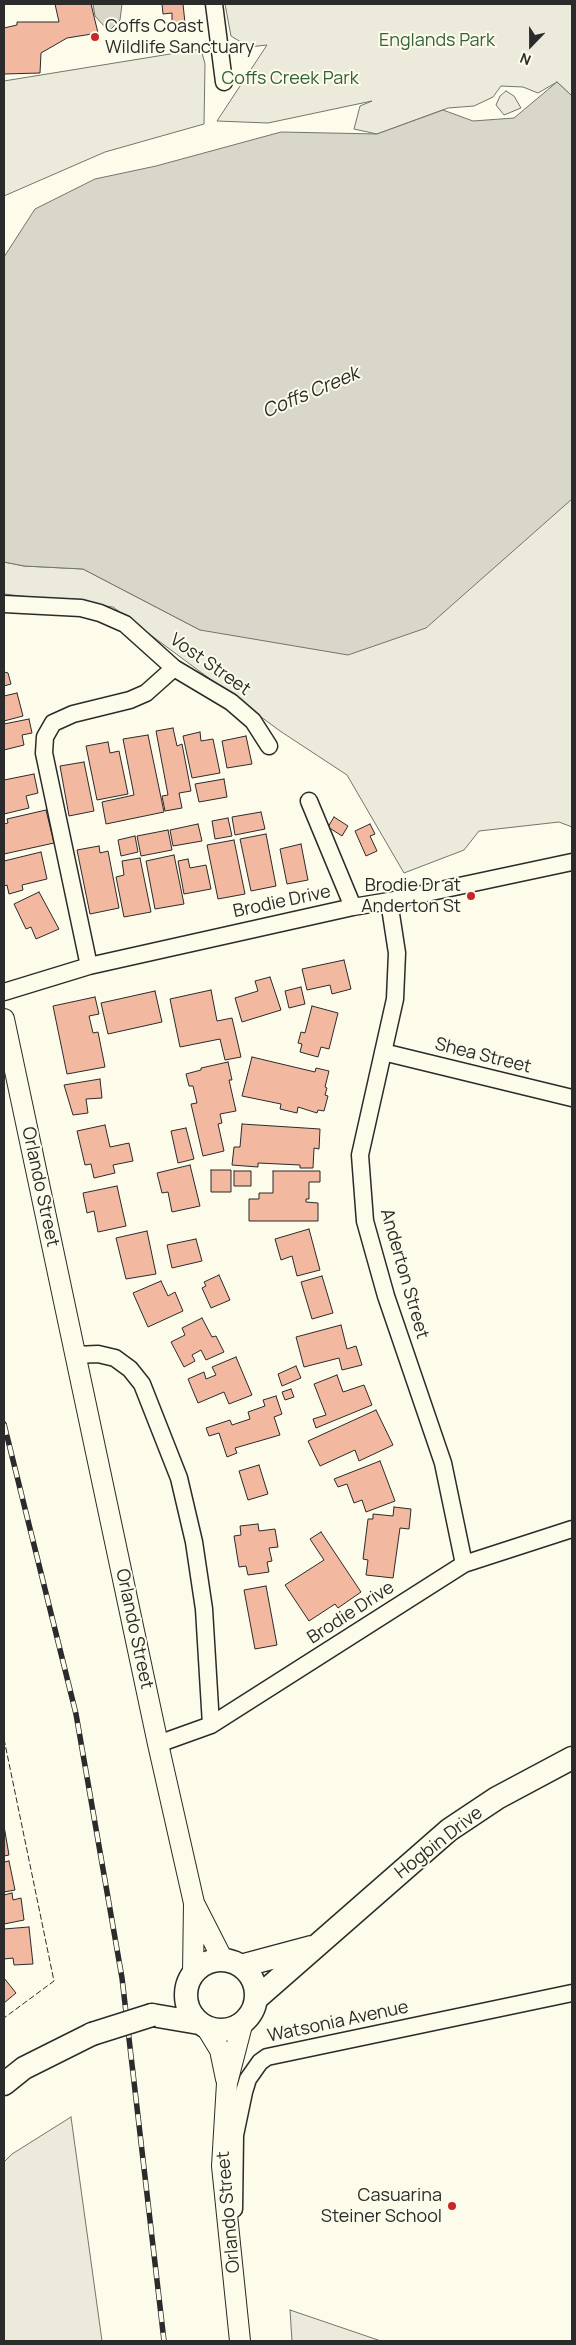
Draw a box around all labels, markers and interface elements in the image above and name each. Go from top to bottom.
place label: Coffs Coast Wildlife Sanctuary [105,16,255,58]
north arrow [506,20,556,70]
park label: Englands Park [379,30,495,52]
marker: Coffs Coast Wildlife Sanctuary [89,31,101,43]
text: N [517,49,533,70]
park label: Coffs Creek Park [221,68,359,90]
water label: Coffs Creek [259,362,363,424]
street label: Vost Street [166,629,254,701]
place label: Brodie Dr at Anderton St [361,875,461,918]
street label: Brodie Drive [231,881,333,923]
marker: Brodie Dr at Anderton St [465,890,477,902]
street label: Shea Street [433,1034,533,1078]
street label: Orlando Street [17,1125,63,1249]
street label: Anderton Street [375,1206,433,1342]
street label: Orlando Street [111,1567,157,1691]
street label: Brodie Drive [304,1577,398,1649]
street label: Hogbin Drive [391,1802,487,1884]
street label: Watsonia Avenue [266,1997,410,2047]
street label: Orlando Street [213,2150,245,2274]
place label: Casuarina Steiner School [321,2185,442,2228]
marker: Casuarina Steiner School [446,2200,458,2212]

